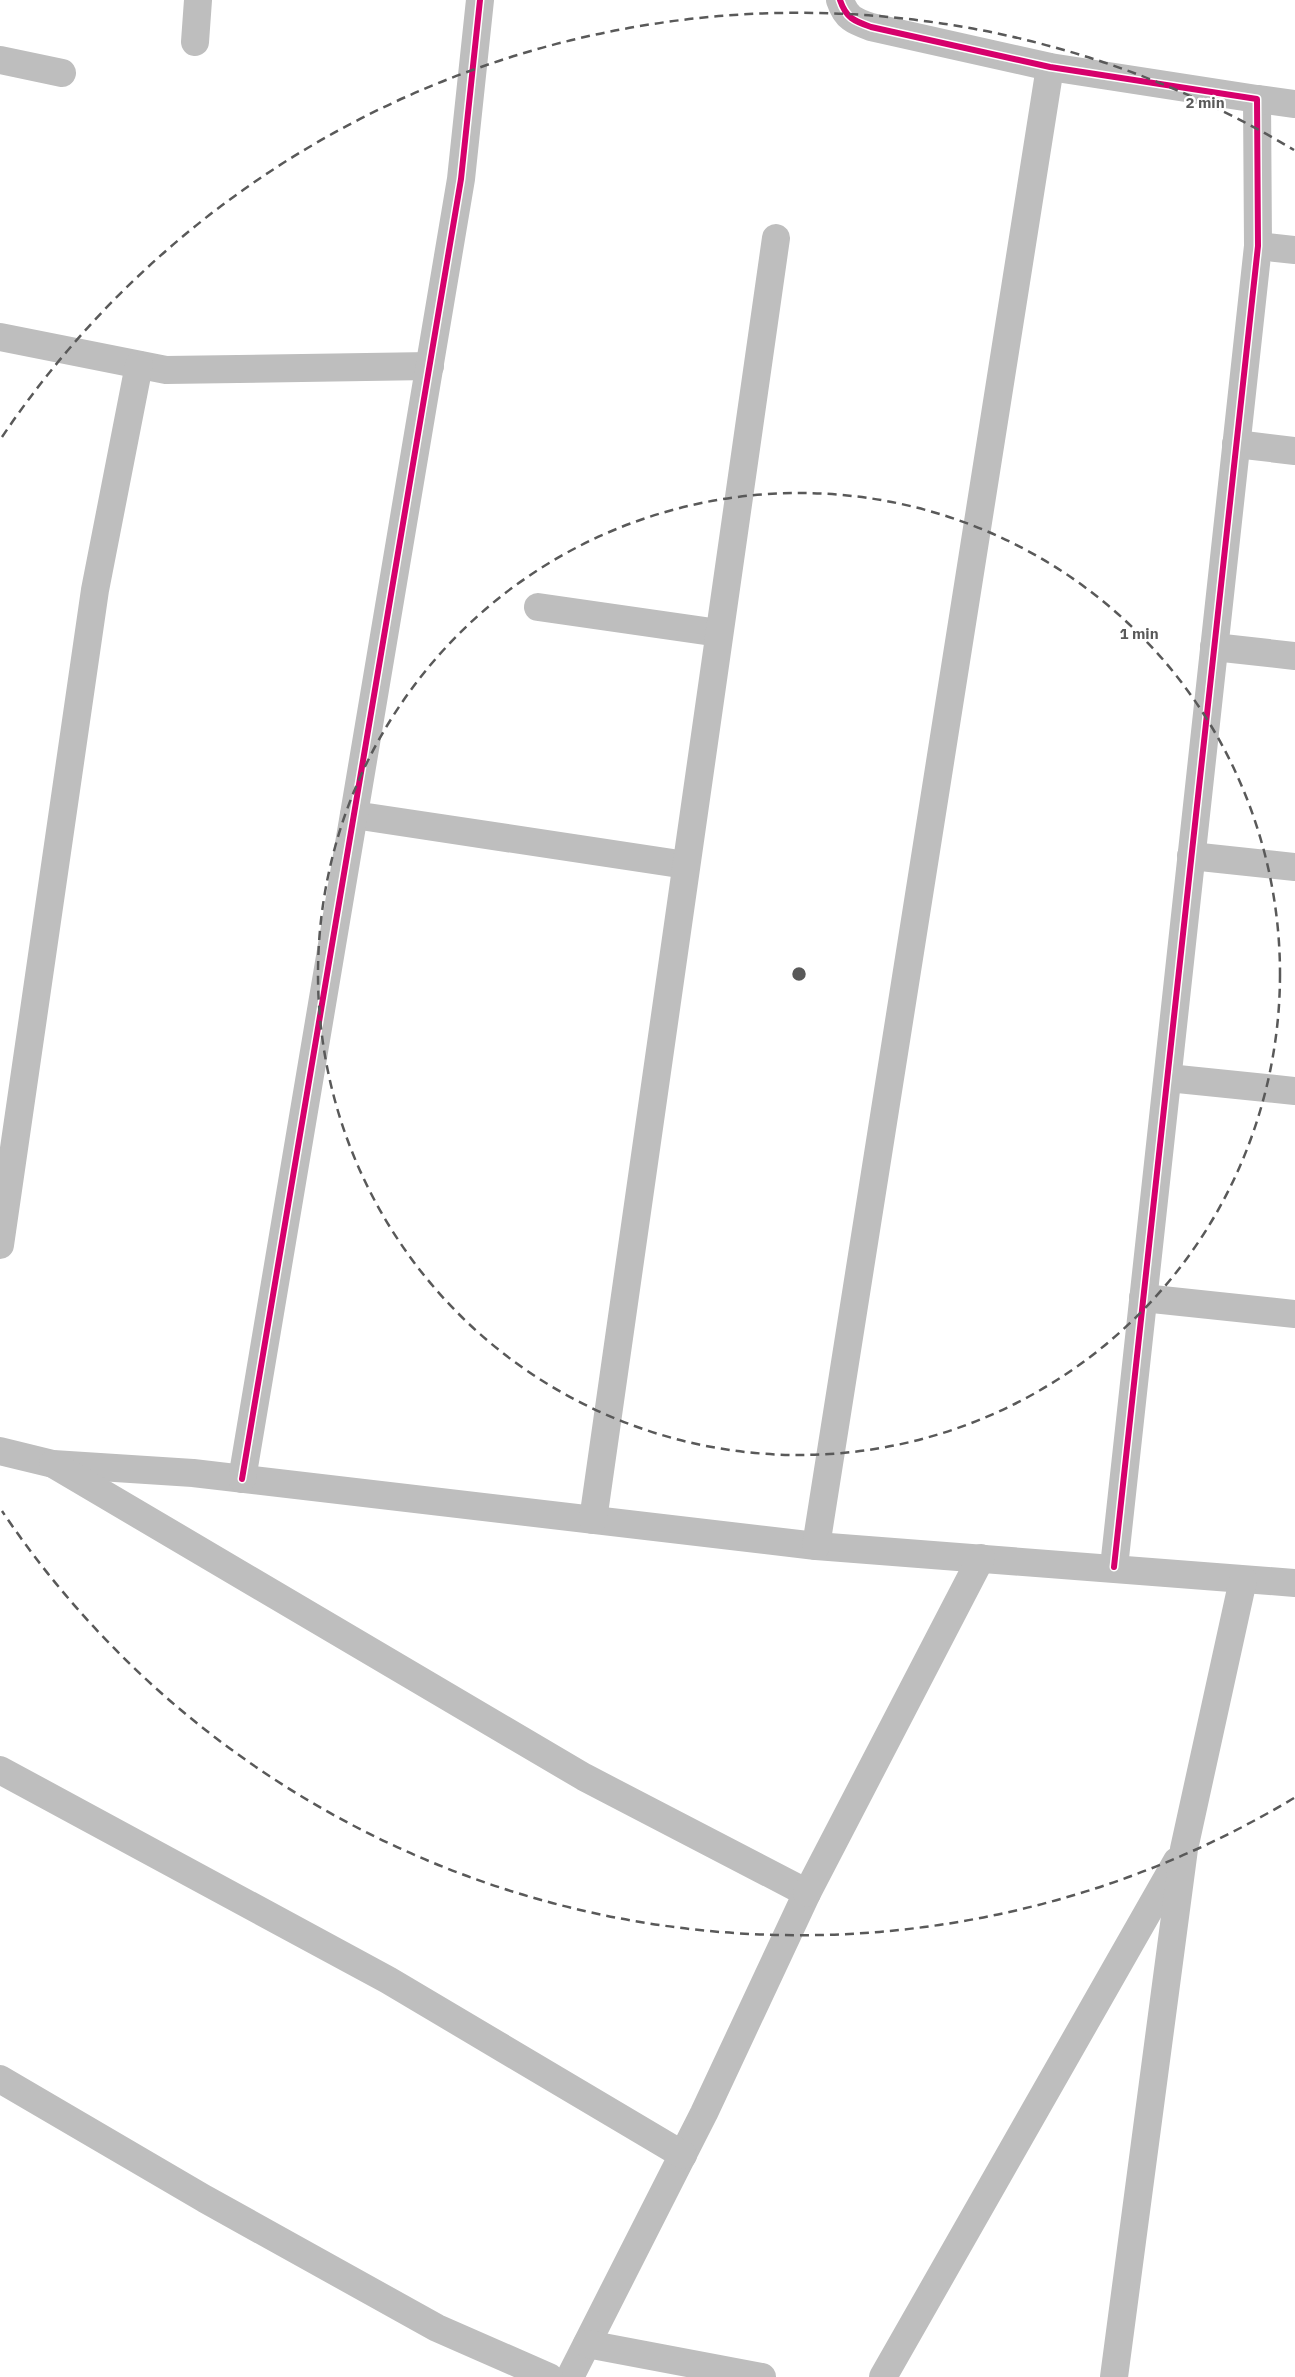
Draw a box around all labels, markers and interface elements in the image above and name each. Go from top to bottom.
text: 2 min [1185,93,1225,112]
text: 1 min [1119,624,1159,643]
centre of rings [790,965,808,983]

